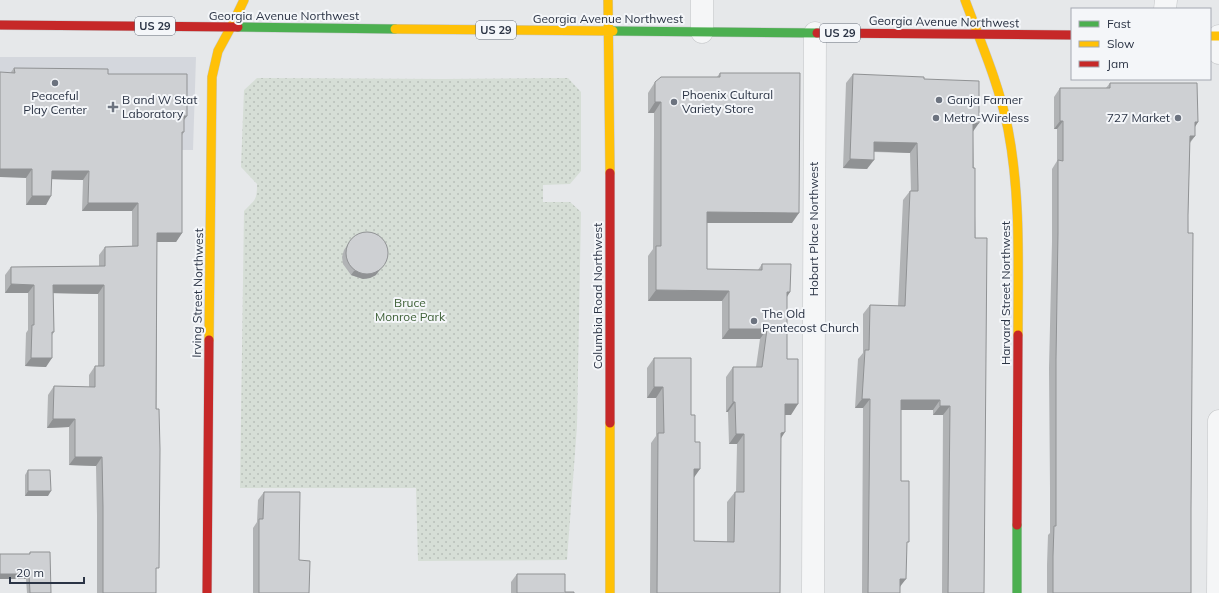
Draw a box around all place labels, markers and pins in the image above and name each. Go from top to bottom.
marker: Peaceful Play Center [50,78,60,88]
place label: Phoenix Cultural Variety Store [682,87,773,116]
place label: Peaceful Play Center [23,88,87,117]
place label: B and W Stat Laboratory [122,92,197,121]
place label: Ganja Farmer [947,92,1023,107]
marker: Ganja Farmer [934,95,944,105]
marker: Phoenix Cultural Variety Store [669,97,679,107]
marker: B and W Stat Laboratory [107,101,119,113]
place label: Metro-Wireless [944,110,1029,125]
place label: 727 Market [1107,110,1170,125]
marker: Metro-Wireless [931,113,941,123]
marker: 727 Market [1173,113,1183,123]
place label: The Old Pentecost Church [762,306,859,335]
marker: The Old Pentecost Church [749,316,759,326]

